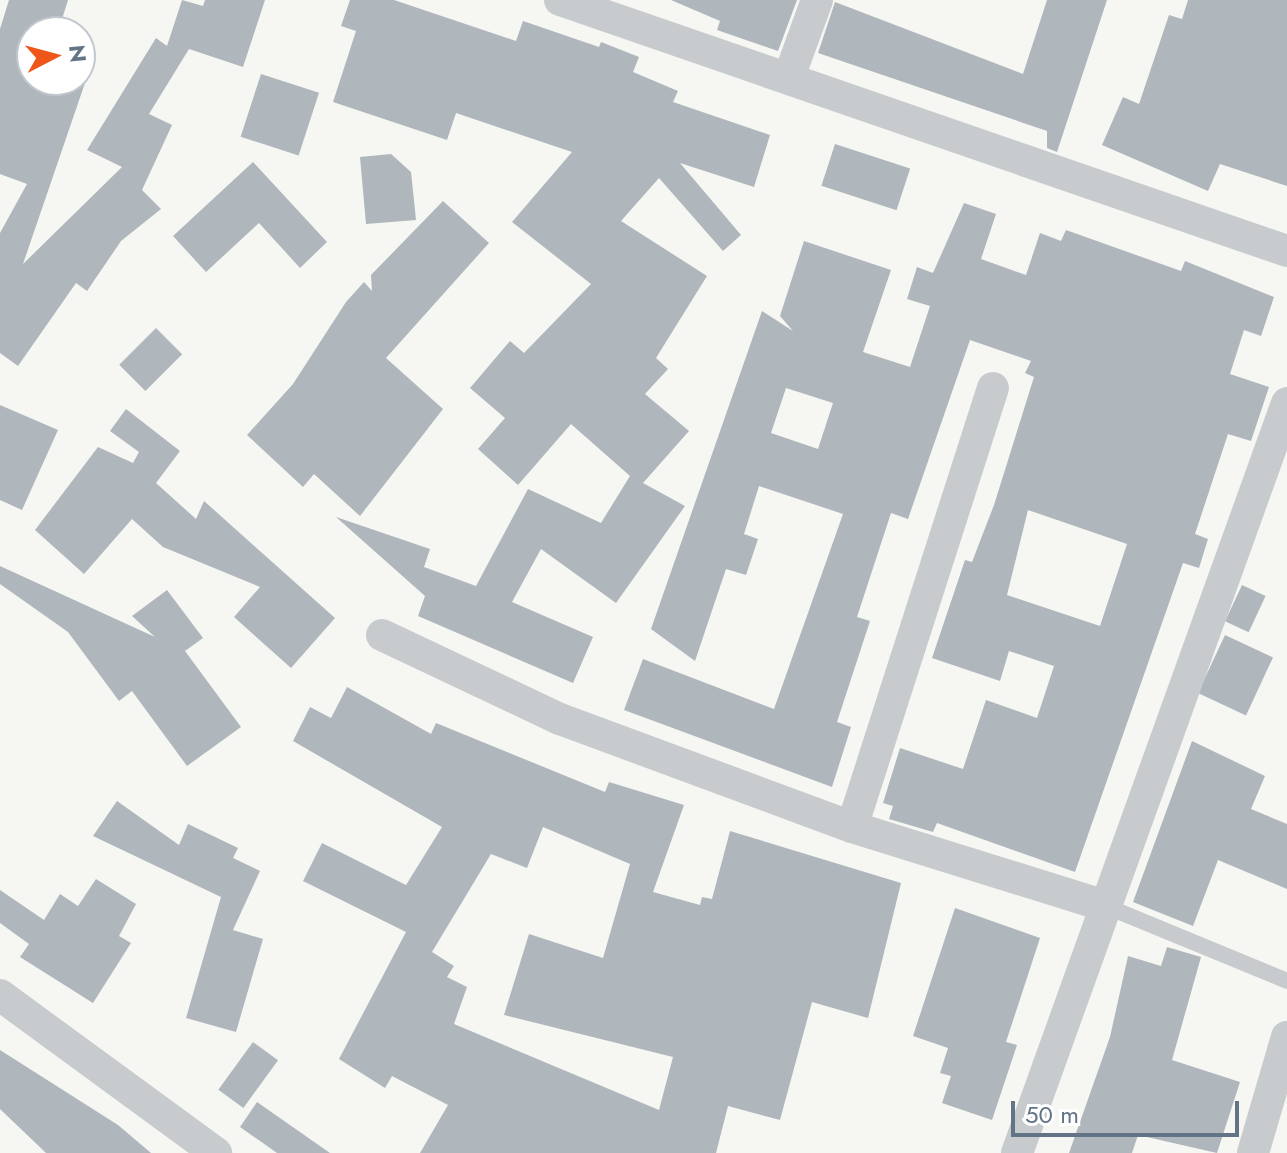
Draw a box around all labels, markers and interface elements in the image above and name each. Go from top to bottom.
north arrow [16,16,96,96]
text: N [61,43,95,64]
scale bar [1015,1085,1243,1135]
text: 50 m [1025,1097,1079,1132]

